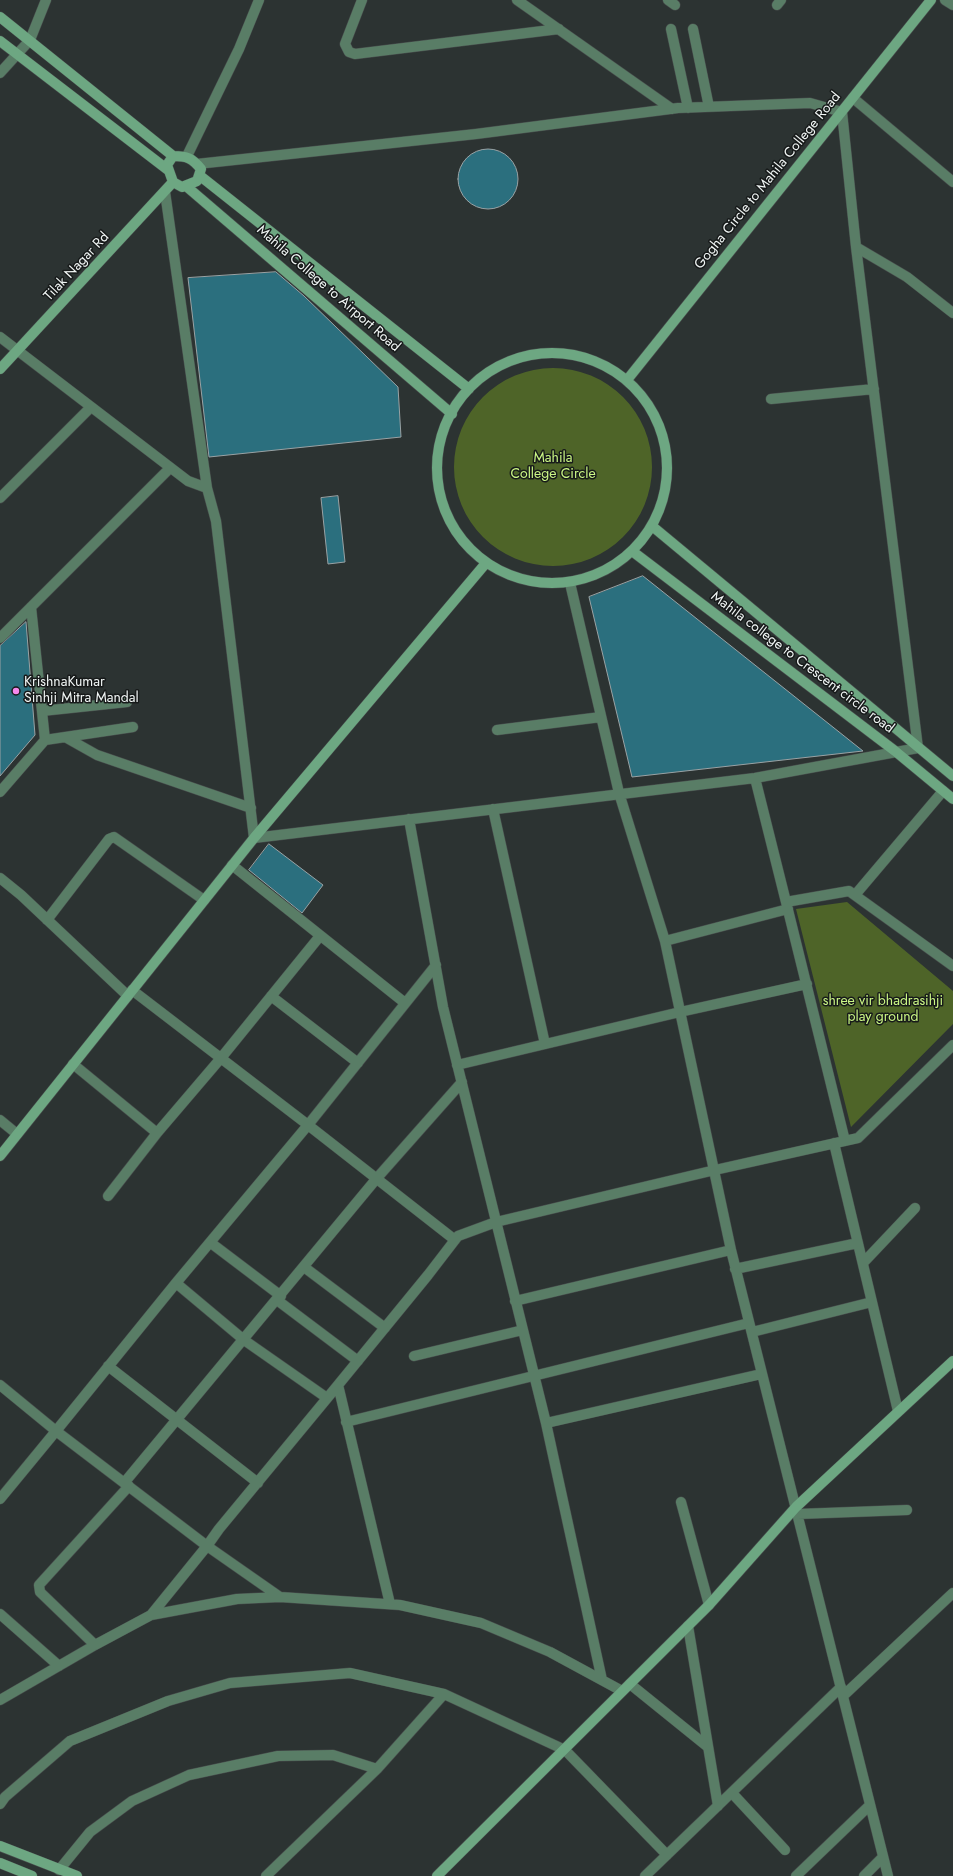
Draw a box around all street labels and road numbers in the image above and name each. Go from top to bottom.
street label: Gogha Circle to Mahila College Road [691,89,845,273]
street label: Mahila College to Airport Road [253,222,403,356]
street label: Tilak Nagar Rd [41,229,113,305]
street label: Mahila college to Crescent circle road [707,589,897,737]

